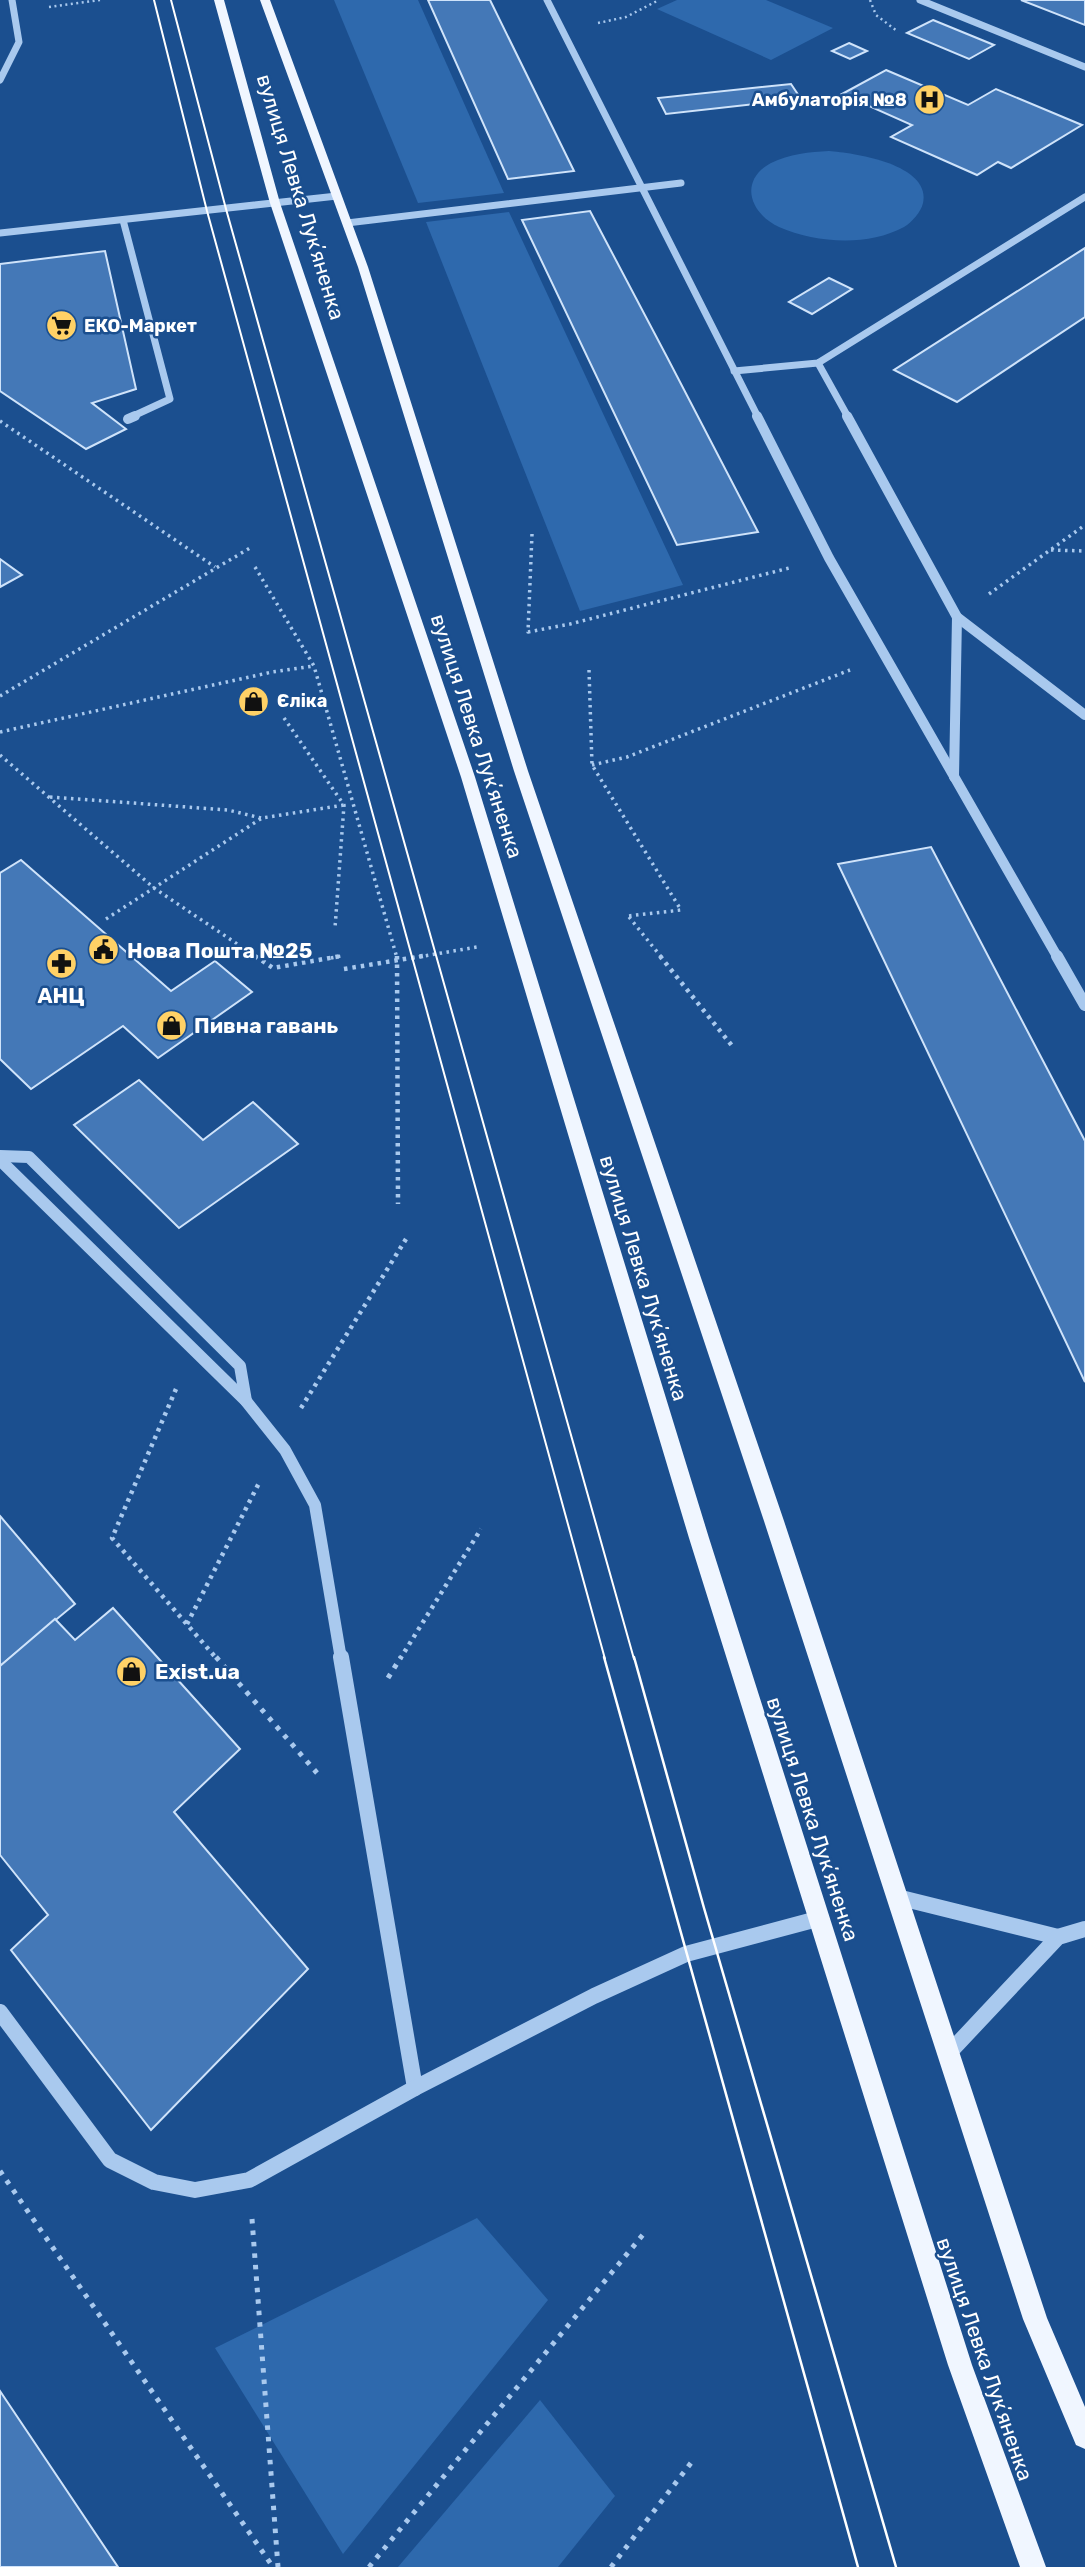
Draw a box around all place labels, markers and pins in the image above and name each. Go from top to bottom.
hospital icon: Амбулаторія №8 [913,83,947,117]
place label: Амбулаторія №8 [752,89,907,111]
supermarket icon: ЕКО-Маркет [44,309,78,343]
place label: ЕКО-Маркет [84,315,197,337]
shop icon: Єліка [237,684,271,718]
place label: Єліка [277,690,327,712]
public building icon: Нова Пошта №25 [87,933,121,967]
place label: Нова Пошта №25 [127,938,312,963]
pharmacy icon: АНЦ [44,946,78,980]
place label: АНЦ [37,983,85,1008]
shop icon: Пивна гавань [154,1008,188,1042]
place label: Пивна гавань [194,1013,339,1038]
shop icon: Exist.ua [115,1654,149,1688]
place label: Exist.ua [155,1659,240,1684]

